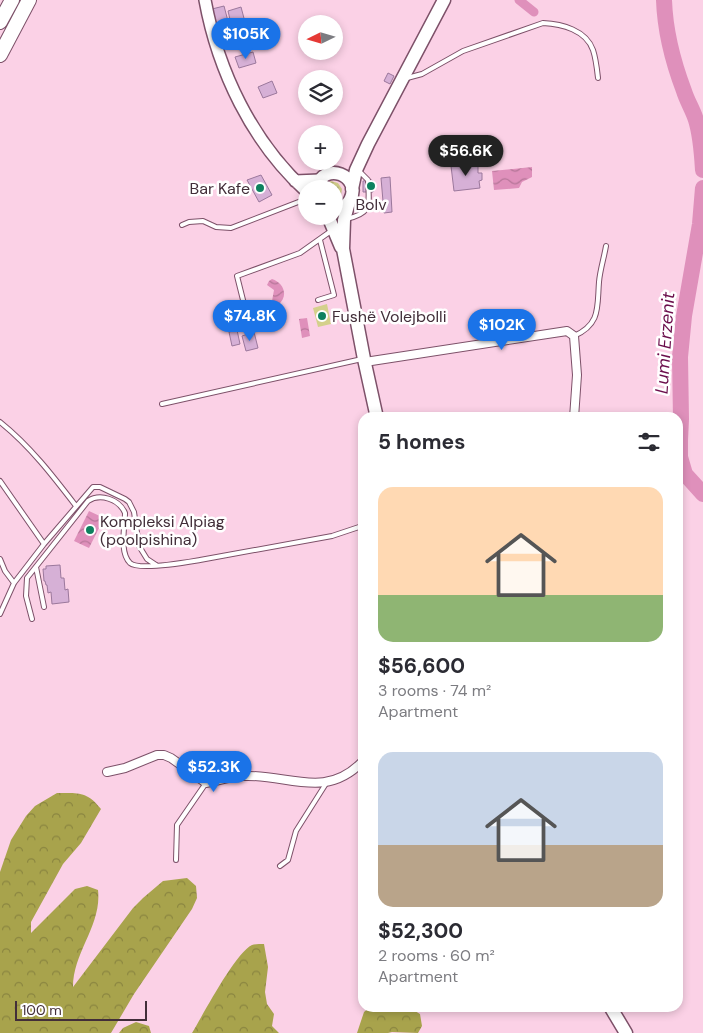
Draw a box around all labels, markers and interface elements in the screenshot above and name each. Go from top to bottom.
north arrow [298,15,342,60]
map controls [298,15,343,225]
pin: $105K [211,18,281,60]
text: $105K [222,23,270,44]
button: layers [298,70,343,115]
button: + [298,125,343,170]
pin: $56.6K [425,134,507,177]
text: $56.6K [439,140,493,161]
place label: Bar Kafe [190,178,250,199]
button: − [298,180,343,225]
marker: Bolv [365,180,377,192]
marker: Bar Kafe [254,182,266,194]
place label: Bolv [355,194,387,215]
water label: Lumi Erzenit [649,290,681,395]
pin: $74.8K [209,300,291,342]
text: $74.8K [224,305,276,326]
place label: Fushë Volejbolli [332,306,446,327]
pin: $102K [467,308,537,351]
marker: Fushë Volejbolli [316,310,328,322]
text: $102K [479,314,525,335]
text: 5 homes [378,428,465,456]
icon: filters [635,428,663,456]
place label: Kompleksi Alpiag (poolpishina) [100,511,225,550]
icon: home [476,520,566,610]
marker: Kompleksi Alpiag (poolpishina) [84,524,96,536]
text: $56,600 [378,652,465,680]
text: 3 rooms · 74 m² [378,680,491,701]
text: Apartment [378,701,458,722]
pin: $52.3K [173,750,255,793]
text: $52.3K [188,756,240,777]
icon: home [476,785,566,875]
text: $52,300 [378,917,463,945]
text: 2 rooms · 60 m² [378,945,495,966]
text: Apartment [378,966,458,987]
scale bar [15,998,148,1021]
text: 100 m [22,1001,62,1019]

